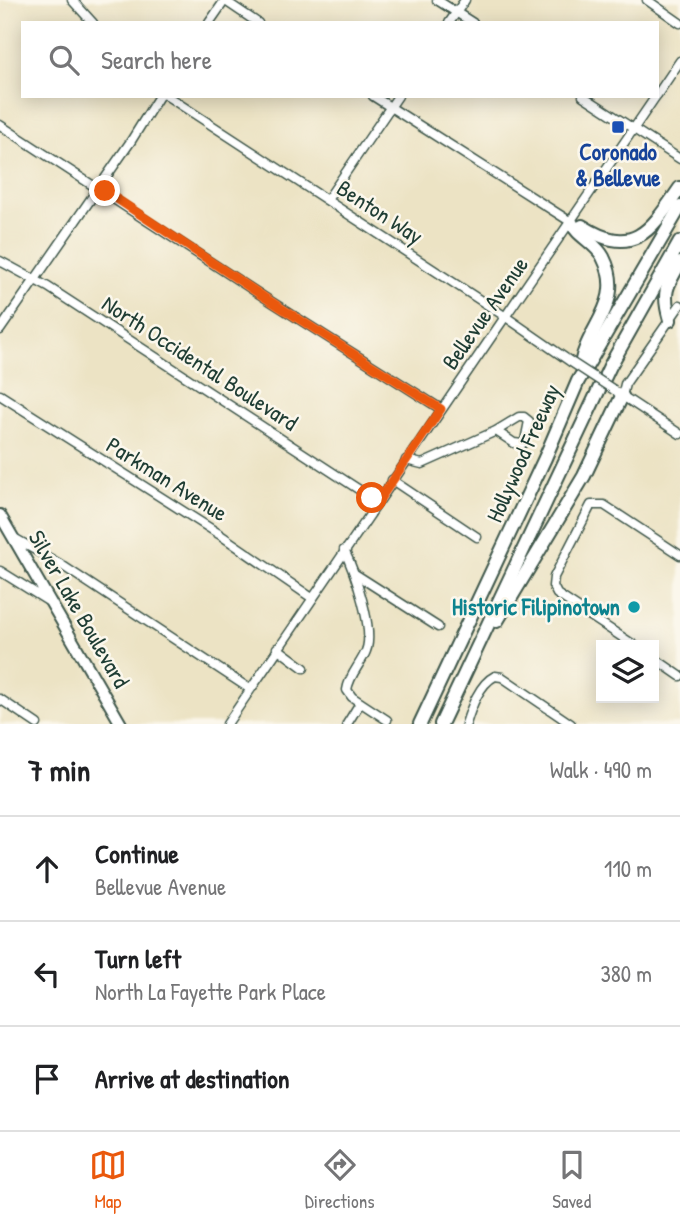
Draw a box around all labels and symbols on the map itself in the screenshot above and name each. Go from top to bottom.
marker: Coronado & Bellevue [610,119,626,135]
place label: Coronado & Bellevue [576,136,661,193]
street label: Benton Way [331,172,430,251]
route end [89,175,120,206]
street label: Bellevue Avenue [434,250,535,375]
street label: North Occidental Boulevard [97,288,304,437]
street label: Hollywood Freeway [478,379,567,527]
street label: Parkman Avenue [101,429,234,528]
route start [356,482,387,513]
street label: Silver Lake Boulevard [22,524,137,693]
place label: Historic Filipinotown [452,591,620,623]
marker: Historic Filipinotown [626,599,642,615]

